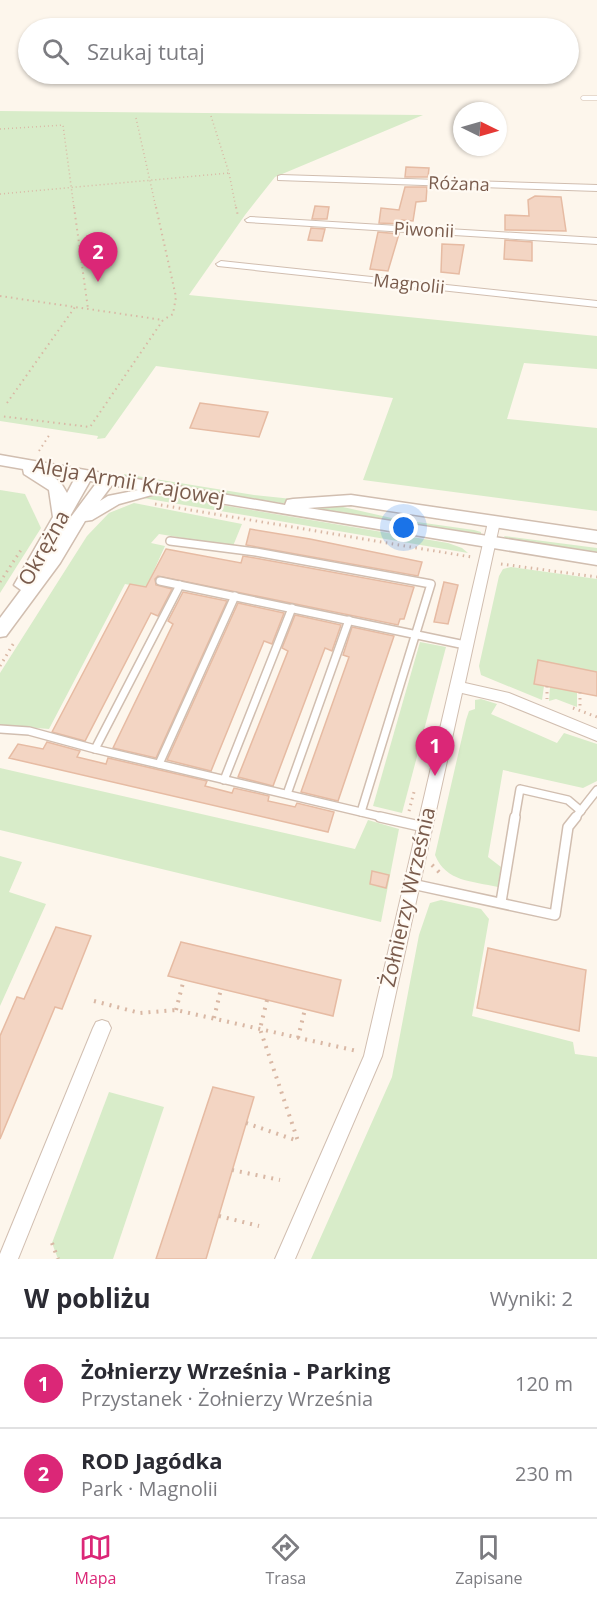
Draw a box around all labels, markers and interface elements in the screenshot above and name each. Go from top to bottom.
search box [18,18,579,84]
icon: search [39,35,72,68]
text: Szukaj tutaj [87,36,205,66]
north arrow [453,102,507,156]
street label: Różana [428,170,490,196]
street label: Piwonii [393,215,455,243]
pin: 2 [78,232,118,282]
street label: Magnolii [372,267,446,299]
street label: Aleja Armii Krajowej [31,450,227,512]
street label: Okrężna [11,505,75,590]
your location [389,513,418,542]
pin: 1 [416,726,454,776]
street label: Żołnierzy Września [373,804,441,989]
text: W pobliżu [24,1280,151,1316]
text: Wyniki: 2 [490,1285,573,1312]
text: Żołnierzy Września - Parking [81,1355,390,1385]
text: 1 [38,1370,49,1397]
text: 120 m [515,1370,573,1397]
text: Przystanek · Żołnierzy Września [81,1385,373,1412]
text: ROD Jagódka [81,1445,223,1475]
text: 2 [38,1460,49,1487]
text: 230 m [515,1460,573,1487]
text: Park · Magnolii [81,1475,218,1502]
tab: Mapa [75,1531,116,1589]
tab: Trasa [265,1531,306,1589]
tab: Zapisane [455,1531,522,1589]

